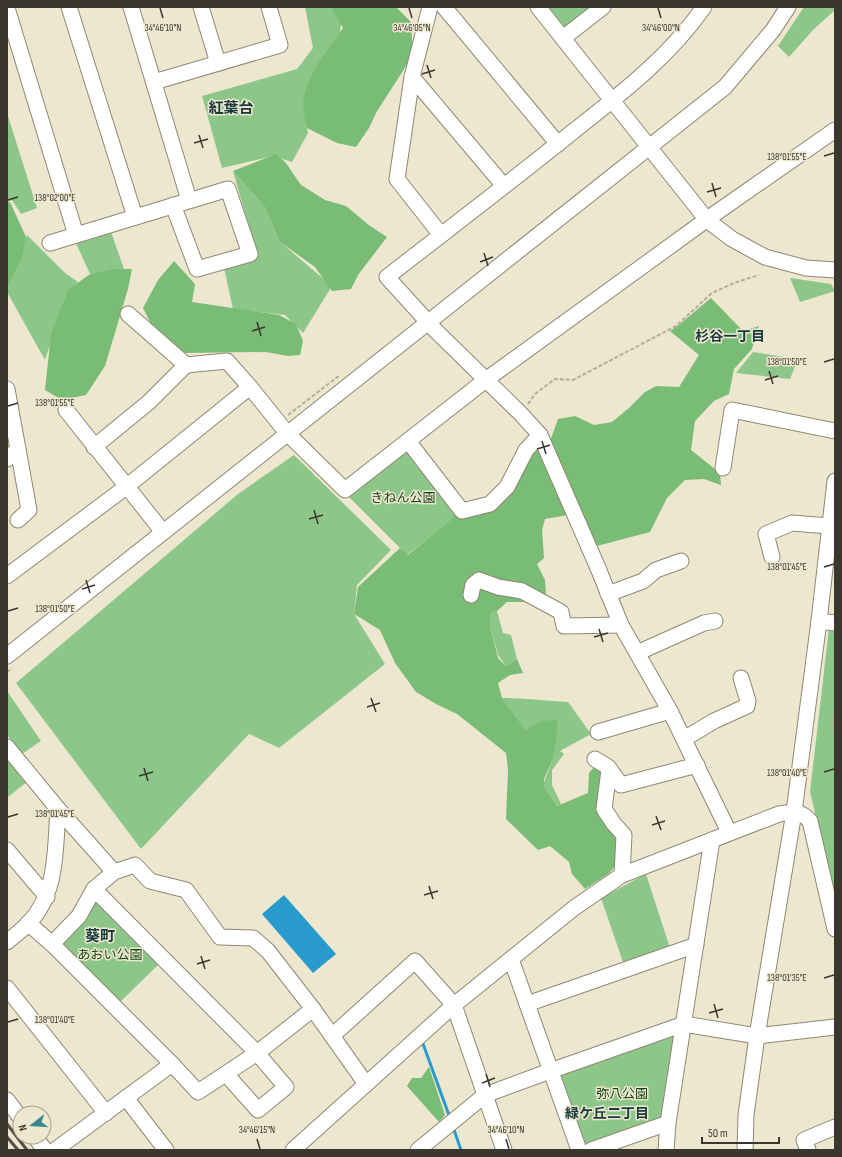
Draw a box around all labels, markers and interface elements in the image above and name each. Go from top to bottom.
text: 34°46'10"N [145,22,181,34]
text: 34°46'05"N [393,22,431,34]
text: 34°46'00"N [642,22,680,34]
district label: 紅葉台 [208,99,254,118]
text: 138°01'55"E [767,151,807,163]
text: 138°02'00"E [34,192,76,204]
district label: 杉谷一丁目 [695,328,765,345]
text: 138°01'50"E [767,356,807,368]
text: 138°01'55"E [35,397,75,409]
park label: きねん公園 [370,490,436,506]
text: 138°01'45"E [767,561,807,573]
text: 138°01'50"E [35,603,75,615]
text: 138°01'40"E [767,767,807,779]
text: 138°01'45"E [35,808,75,820]
district label: 葵町 [85,927,115,946]
park label: あおい公園 [77,947,143,963]
text: 138°01'35"E [767,972,807,984]
text: 138°01'40"E [35,1014,75,1026]
park label: 弥八公園 [596,1086,648,1102]
north arrow [12,1105,52,1145]
district label: 緑ケ丘二丁目 [565,1105,649,1122]
scale bar [702,1119,779,1145]
text: N [16,1123,30,1132]
text: 34°46'15"N [239,1124,275,1136]
text: 34°46'10"N [488,1124,524,1136]
text: 50 m [708,1126,728,1141]

